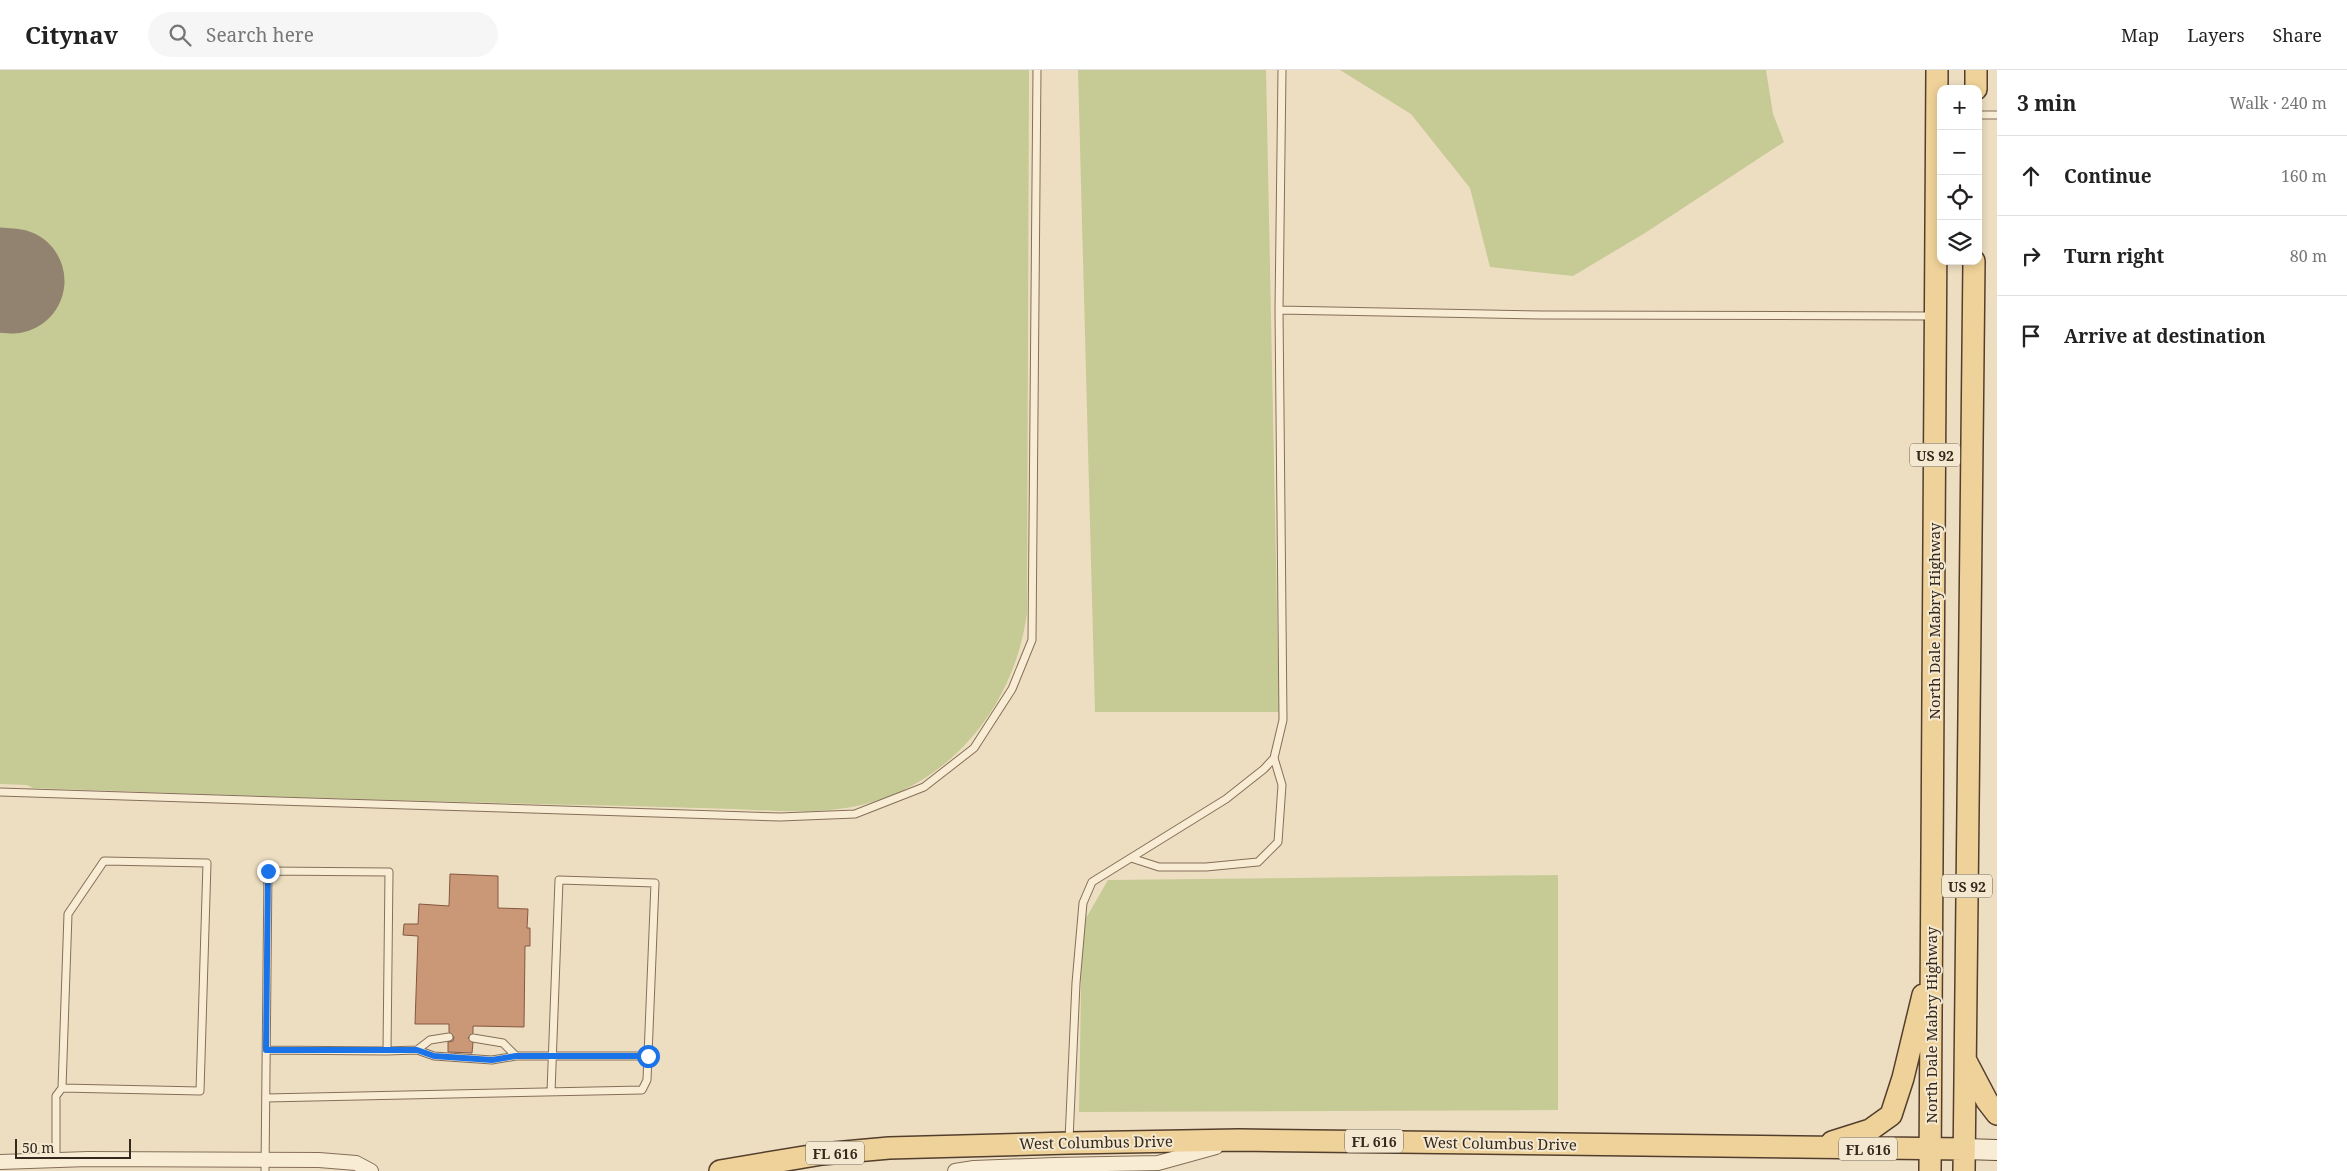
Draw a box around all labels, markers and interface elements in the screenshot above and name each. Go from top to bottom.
search box [148,12,498,57]
text: Citynav [25,18,118,51]
icon: search [166,21,194,49]
text: Search here [206,22,314,48]
text: Map [2121,23,2159,47]
text: Layers [2187,23,2245,47]
text: Share [2273,23,2322,47]
map controls [1937,85,1982,265]
button: + [1937,85,1982,130]
text: 3 min [2017,89,2076,117]
text: Walk · 240 m [2230,92,2327,114]
button: − [1937,130,1982,175]
icon: ahead [2017,162,2045,190]
text: Continue [2064,163,2152,189]
text: 160 m [2281,165,2327,187]
button: locate [1937,175,1982,220]
button: layers [1937,220,1982,265]
icon: right [2017,242,2045,270]
text: Turn right [2064,243,2164,269]
text: 80 m [2290,245,2327,267]
icon: arrive [2017,322,2045,350]
text: Arrive at destination [2064,323,2266,349]
road number: US 92 [1910,444,1960,466]
street label: North Dale Mabry Highway [1924,522,1944,719]
route end [257,860,280,883]
road number: US 92 [1942,874,1992,898]
street label: North Dale Mabry Highway [1921,926,1941,1123]
route start [637,1045,660,1068]
road number: FL 616 [1345,1130,1403,1152]
street label: West Columbus Drive [1019,1131,1173,1153]
street label: West Columbus Drive [1423,1132,1577,1154]
scale bar [15,1136,131,1159]
text: 50 m [22,1138,55,1157]
road number: FL 616 [1839,1138,1897,1160]
road number: FL 616 [806,1142,864,1164]

